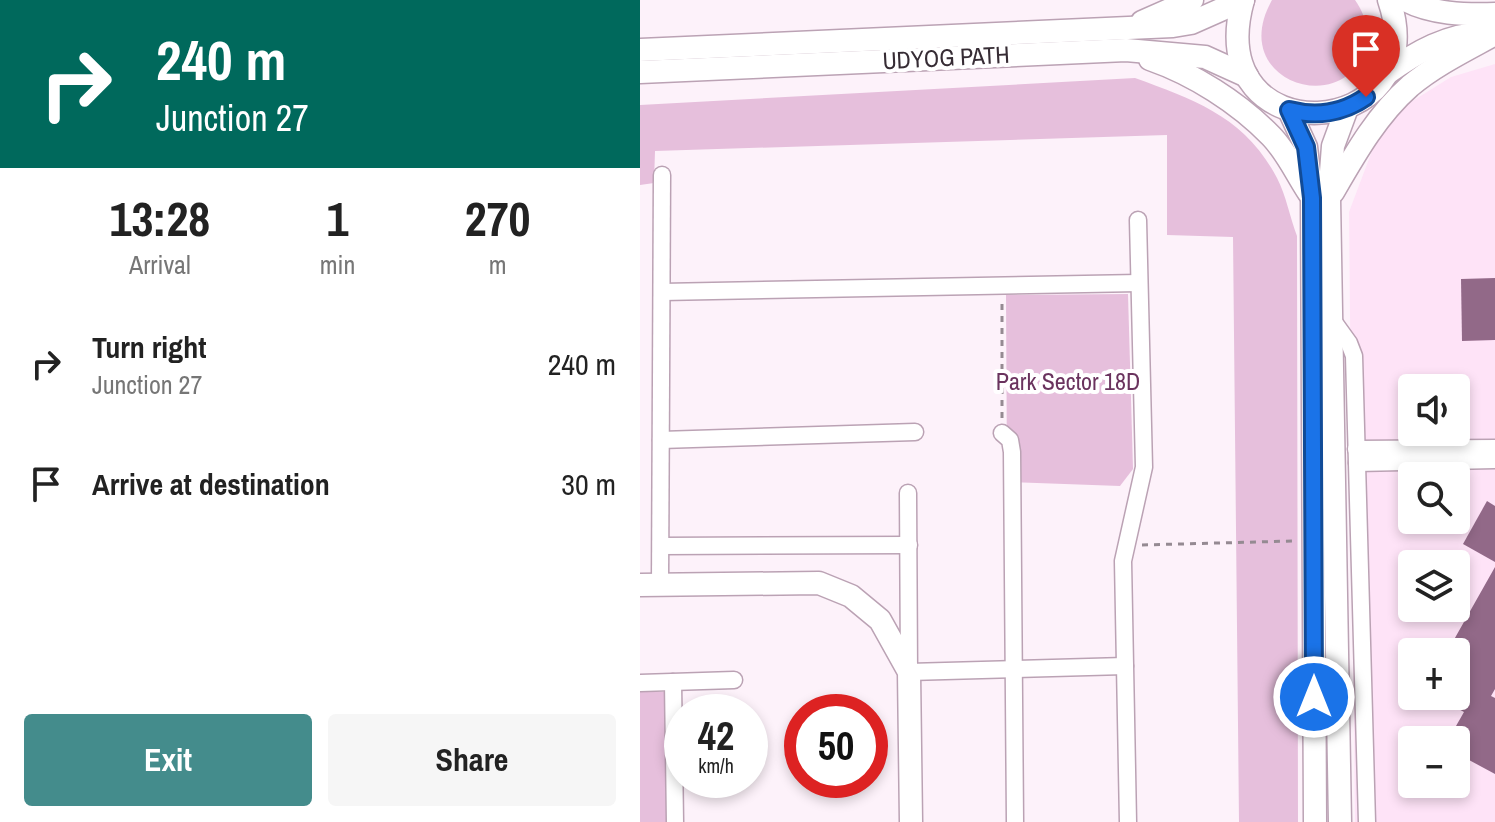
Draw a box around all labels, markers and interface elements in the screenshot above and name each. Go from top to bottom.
pin [1332,15,1400,97]
text: 240 m [156,22,286,97]
icon: arrive [1344,27,1388,71]
icon: right [24,32,128,136]
street label: UDYOG PATH [882,38,1010,76]
text: Junction 27 [156,94,309,142]
text: 13:28 [110,186,210,251]
text: 1 [327,186,348,251]
text: 270 [465,186,530,251]
text: Arrival [129,247,191,282]
text: min [320,247,355,282]
text: m [489,247,507,282]
text: Turn right [92,327,206,367]
icon: right [24,342,68,386]
text: 240 m [548,344,616,384]
park label: Park Sector 18D [996,365,1140,397]
text: Junction 27 [92,367,202,402]
map controls [1398,374,1470,798]
button: sound [1398,374,1470,446]
icon: arrive [24,462,68,506]
button: search [1398,462,1470,534]
text: Arrive at destination [92,464,330,504]
text: 30 m [561,464,616,504]
button: layers [1398,550,1470,622]
button: + [1398,638,1470,710]
position arrow [1272,655,1356,739]
speed limit sign: 50 [784,694,888,798]
text: 42 [698,709,734,762]
button: Exit [24,714,312,806]
button: Share [328,714,616,806]
button: − [1398,726,1470,798]
text: km/h [698,752,734,779]

